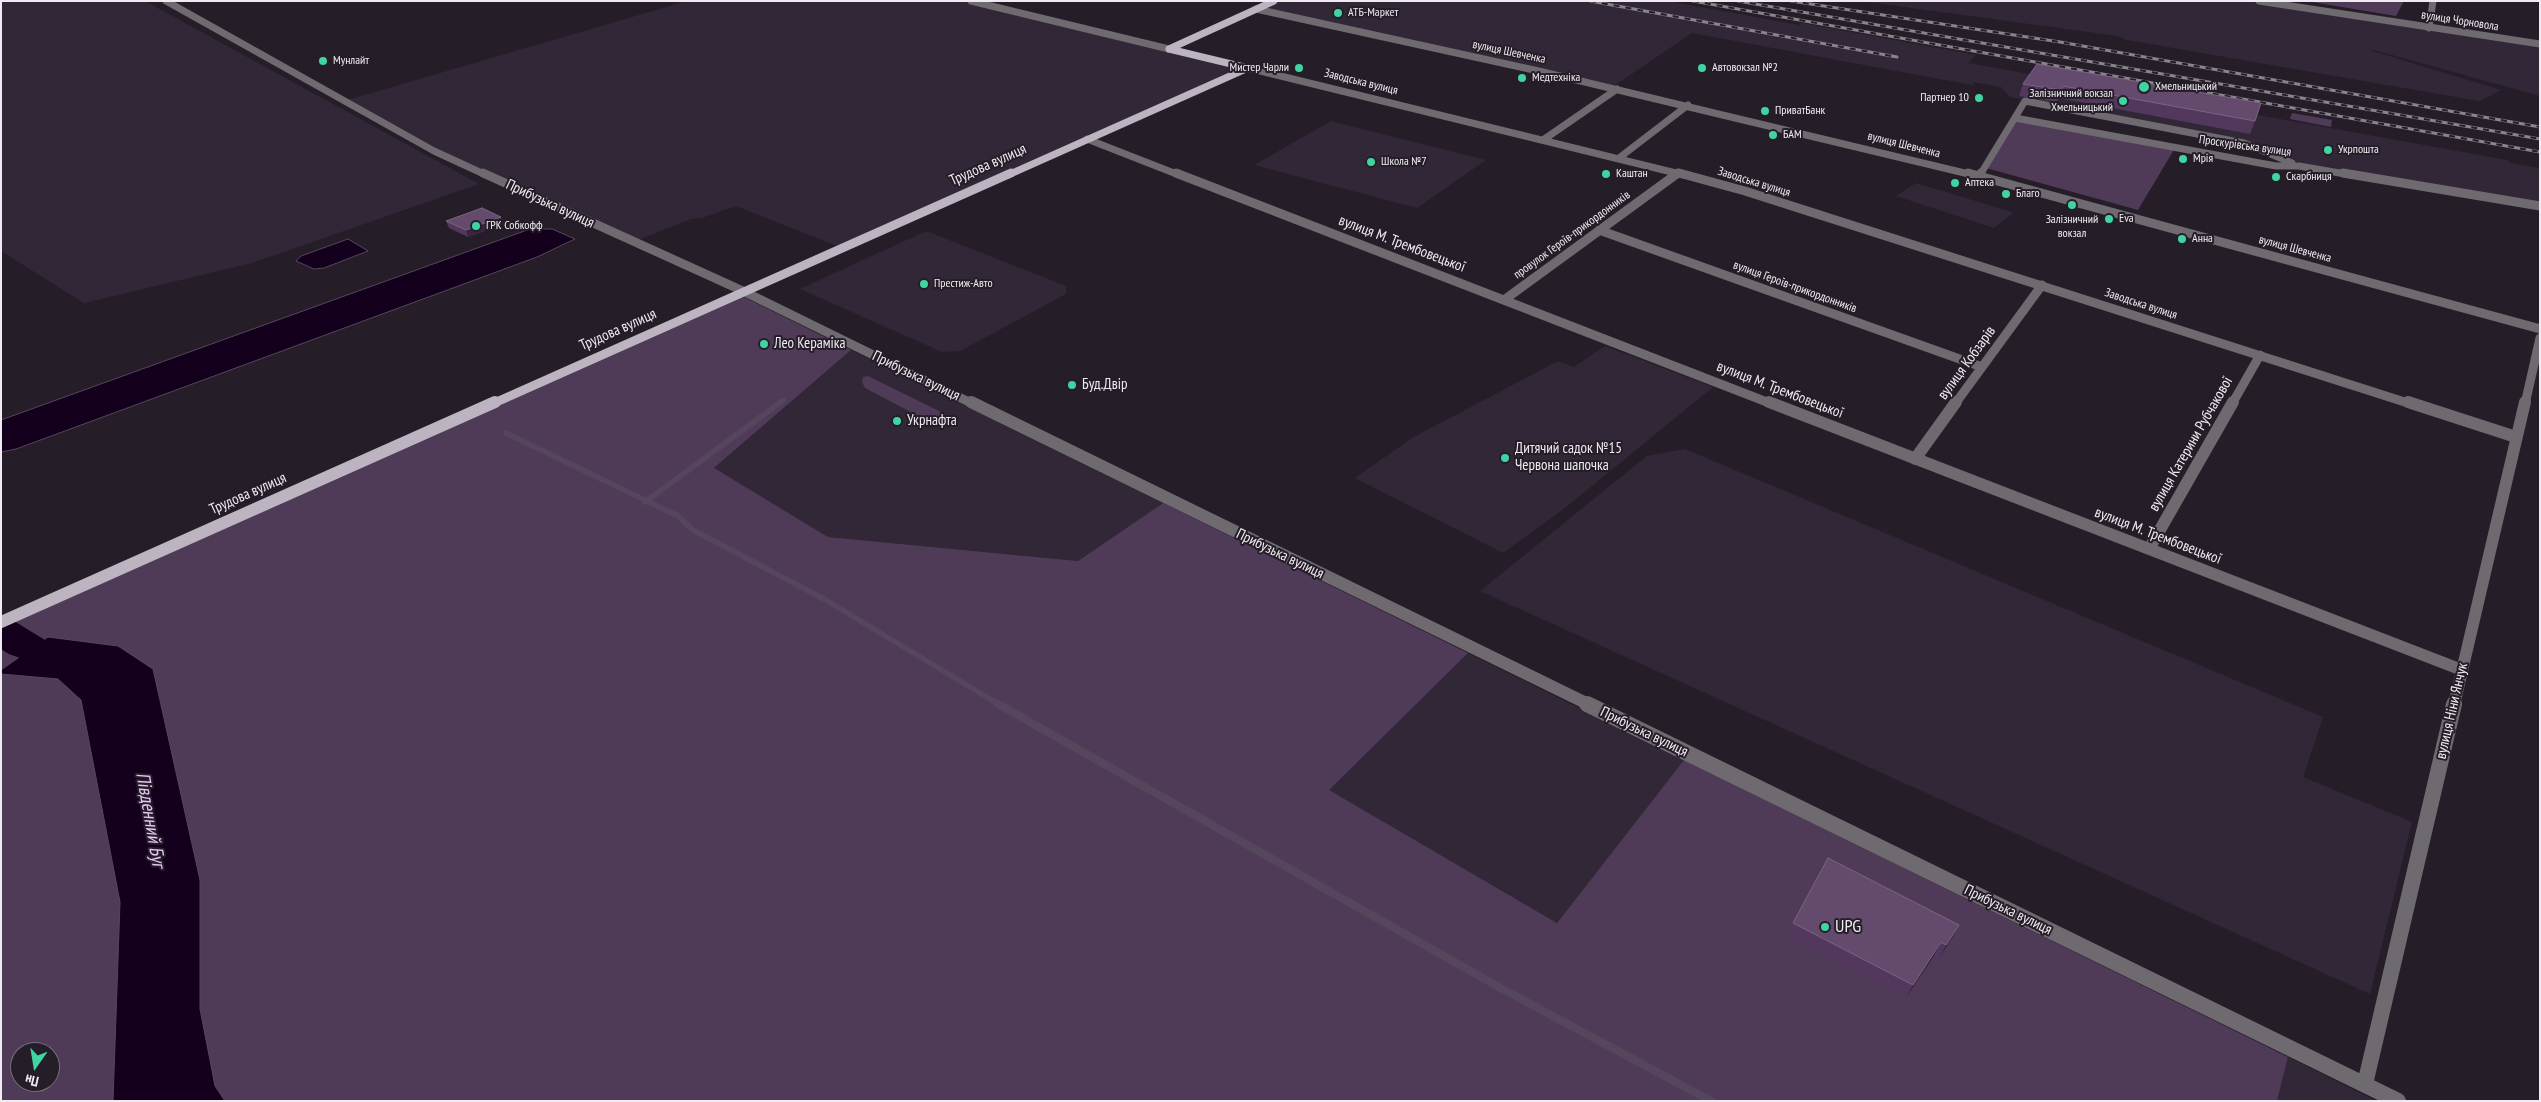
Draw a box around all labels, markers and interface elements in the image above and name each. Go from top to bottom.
place label: АТБ-Маркет [1348,6,1398,20]
marker: АТБ-Маркет [1332,7,1344,19]
street label: вулиця Чорновола [2420,8,2500,34]
street label: вулиця Шевченка [1471,37,1547,67]
place label: Мунлайт [333,54,369,68]
marker: Мунлайт [317,55,329,67]
place label: Мистер Чарли [1230,61,1289,75]
place label: Автовокзал №2 [1712,61,1778,75]
marker: Мистер Чарли [1293,62,1305,74]
marker: Автовокзал №2 [1696,62,1708,74]
street label: Заводська вулиця [1323,66,1399,98]
place label: Медтехніка [1532,71,1580,85]
marker: Медтехніка [1516,72,1528,84]
marker: Хмельницький [2137,80,2151,94]
place label: Хмельницький [2155,80,2217,94]
place label: Залізничний вокзал Хмельницький [2029,87,2113,115]
place label: Партнер 10 [1920,91,1969,105]
marker: Партнер 10 [1973,92,1985,104]
marker: Залізничний вокзал Хмельницький [2117,95,2129,107]
place label: ПриватБанк [1775,104,1825,118]
marker: ПриватБанк [1759,105,1771,117]
place label: БАМ [1783,128,1802,142]
marker: БАМ [1767,129,1779,141]
street label: вулиця Шевченка [1866,129,1942,161]
street label: Проскурівська вулиця [2198,132,2292,160]
street label: Трудова вулиця [947,140,1029,190]
place label: Укрпошта [2338,143,2379,157]
marker: Укрпошта [2322,144,2334,156]
place label: Мрія [2193,152,2213,166]
marker: Мрія [2177,153,2189,165]
place label: Школа №7 [1381,155,1427,169]
marker: Школа №7 [1365,156,1377,168]
street label: Заводська вулиця [1716,164,1792,200]
place label: Каштан [1616,167,1648,181]
marker: Каштан [1600,168,1612,180]
place label: Скарбниця [2286,170,2332,184]
marker: Скарбниця [2270,171,2282,183]
street label: Прибузька вулиця [503,176,597,232]
place label: Аптека [1965,176,1994,190]
marker: Аптека [1949,177,1961,189]
place label: Благо [2016,187,2040,201]
street label: провулок Героїв-прикордонників [1511,188,1633,282]
marker: Благо [2000,188,2012,200]
marker: Залізничний вокзал [2066,199,2078,211]
street label: вулиця М. Трембовецької [1336,212,1468,276]
place label: Eva [2119,212,2134,226]
place label: Залізничний вокзал [2046,213,2098,241]
marker: Eva [2103,213,2115,225]
place label: ГРК Собкофф [486,219,543,233]
marker: ГРК Собкофф [470,220,482,232]
place label: Анна [2192,232,2213,246]
street label: вулиця Шевченка [2257,232,2333,266]
marker: Анна [2176,233,2188,245]
street label: вулиця Героїв-прикордонників [1731,258,1859,316]
place label: Престиж-Авто [934,277,993,291]
marker: Престиж-Авто [918,278,930,290]
street label: Заводська вулиця [2103,286,2179,322]
street label: Трудова вулиця [577,305,659,355]
street label: вулиця Кобзарів [1934,323,2000,403]
place label: Лео Кераміка [774,335,846,353]
marker: Лео Кераміка [758,338,770,350]
street label: Прибузька вулиця [869,347,963,405]
street label: вулиця М. Трембовецької [1714,358,1846,422]
street label: вулиця Катерини Рубчакової [2145,374,2237,514]
place label: Буд.Двір [1082,376,1127,394]
marker: Буд.Двір [1066,379,1078,391]
place label: Укрнафта [907,412,957,430]
marker: Укрнафта [891,415,903,427]
place label: Дитячий садок №15 Червона шапочка [1515,440,1622,475]
marker: Дитячий садок №15 Червона шапочка [1499,452,1511,464]
street label: Трудова вулиця [207,469,289,519]
street label: вулиця М. Трембовецької [2092,504,2224,568]
street label: Прибузька вулиця [1233,525,1327,583]
street label: вулиця Ніни Янчук [2432,661,2472,761]
street label: Прибузька вулиця [1597,703,1691,761]
water label: Південний Буг [130,771,170,869]
street label: Прибузька вулиця [1961,881,2055,939]
place label: UPG [1835,916,1861,938]
marker: UPG [1819,921,1831,933]
north arrow [10,1042,60,1092]
text: Пн [23,1070,40,1091]

